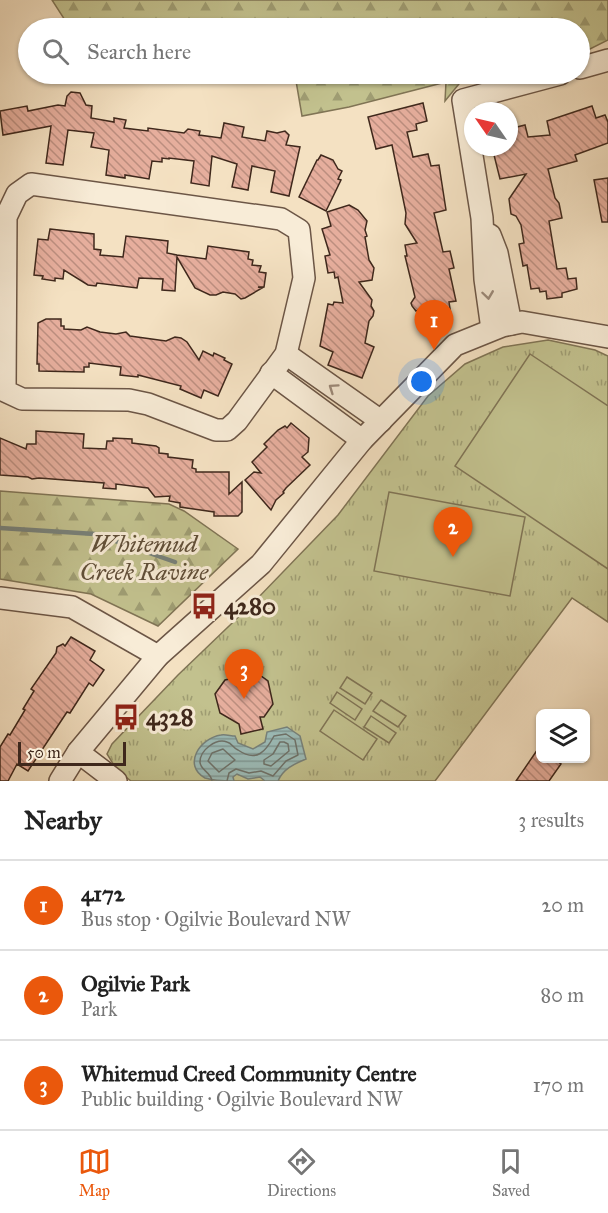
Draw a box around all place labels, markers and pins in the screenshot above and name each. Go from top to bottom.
pin: 1 [414,300,454,350]
pin: 2 [434,508,472,557]
bus stop icon: 4280 [189,591,219,621]
place label: 4280 [224,591,276,621]
pin: 3 [224,650,264,699]
bus stop icon: 4328 [111,702,141,732]
place label: 4328 [146,702,194,732]

